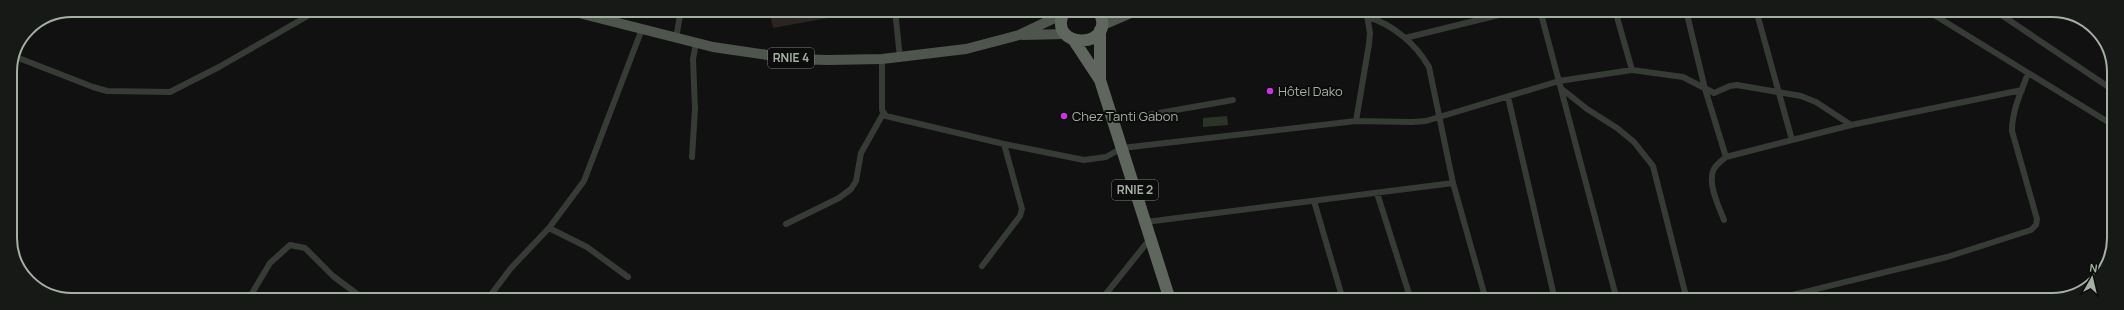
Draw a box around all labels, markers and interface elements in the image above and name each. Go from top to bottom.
road number: RNIE 4 [768,48,814,68]
place label: Hôtel Dako [1278,82,1343,100]
marker: Hôtel Dako [1265,86,1275,96]
place label: Chez Tanti Gabon [1072,107,1178,125]
marker: Chez Tanti Gabon [1059,111,1069,121]
road number: RNIE 2 [1112,180,1158,200]
north arrow [2072,258,2112,298]
text: N [2089,260,2099,276]

